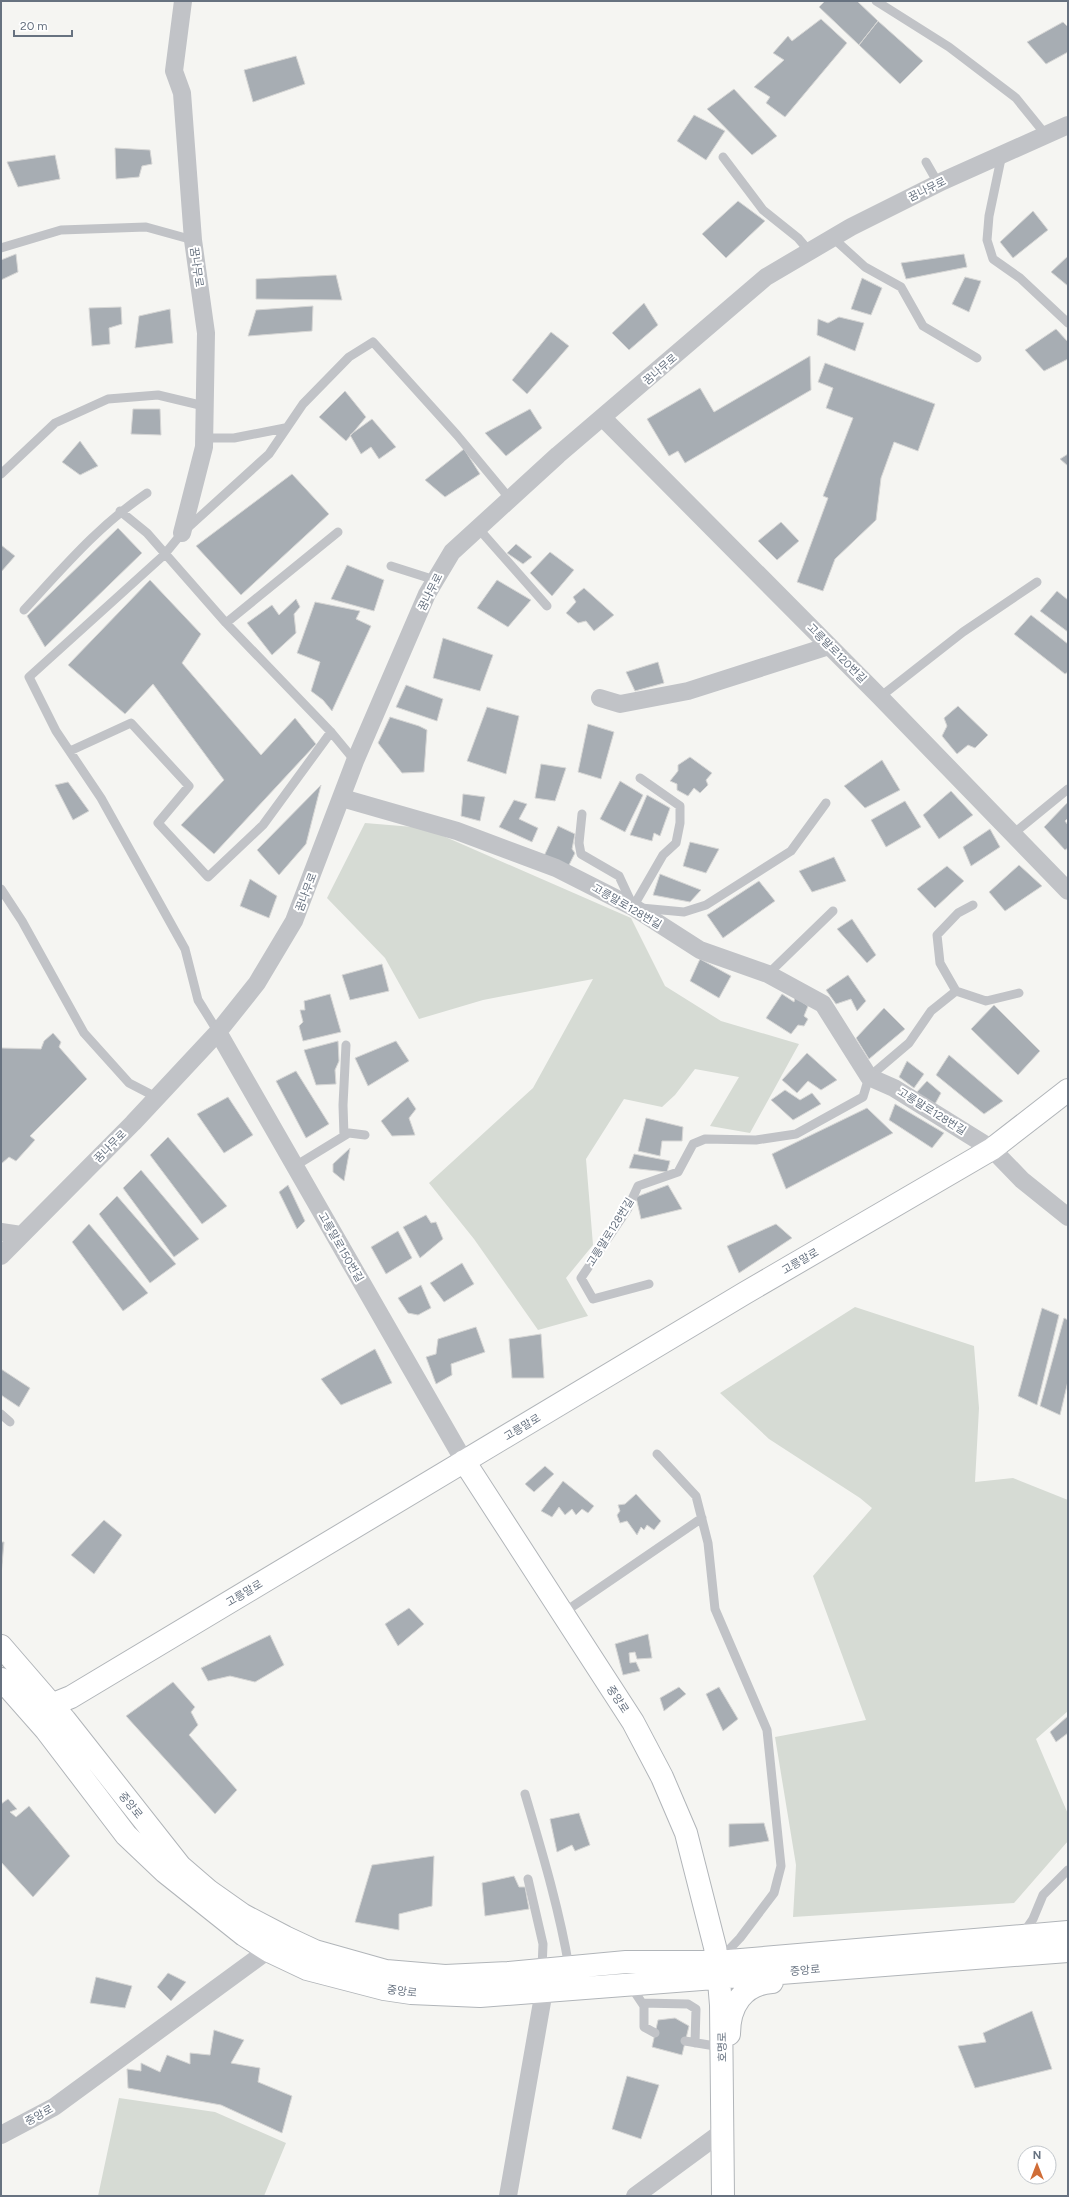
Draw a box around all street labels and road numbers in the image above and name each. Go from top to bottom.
street label: 꿈나무로 [906,175,948,204]
street label: 꿈나무로 [187,246,206,288]
street label: 꿈나무로 [641,351,680,388]
street label: 꿈나무로 [415,571,445,613]
street label: 고릉말로120번길 [804,621,869,686]
street label: 꿈나무로 [293,871,320,913]
street label: 고릉말로128번길 [590,881,664,932]
street label: 고릉말로128번길 [895,1085,968,1138]
street label: 꿈나무로 [91,1127,129,1165]
street label: 고릉말로128번길 [584,1196,637,1269]
street label: 고릉말로150번길 [315,1210,366,1285]
street label: 고릉말로 [779,1246,821,1277]
street label: 고릉말로 [502,1411,543,1443]
street label: 고릉말로 [224,1577,265,1609]
street label: 중앙로 [604,1683,631,1716]
street label: 중앙로 [116,1789,145,1821]
street label: 중앙로 [789,1963,821,1978]
street label: 중앙로 [386,1983,418,2000]
street label: 호명로 [716,2032,729,2062]
street label: 중앙로 [23,2102,56,2128]

